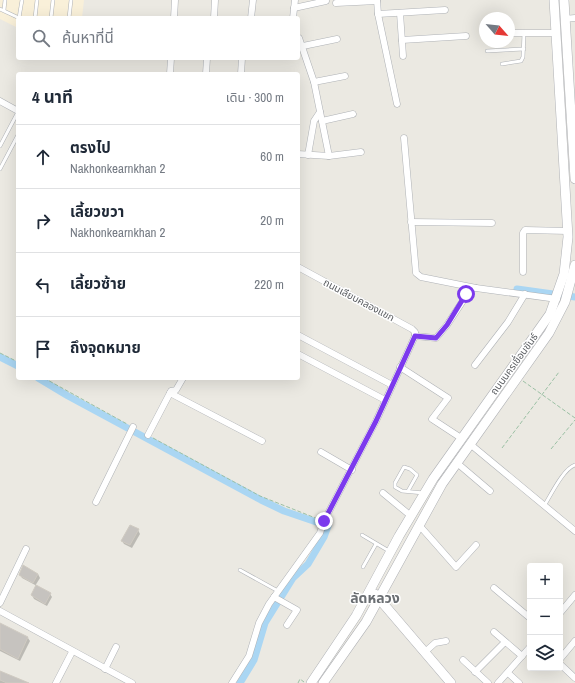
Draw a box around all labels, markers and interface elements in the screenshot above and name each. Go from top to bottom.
north arrow [479,12,515,48]
search box [16,16,300,60]
icon: search [30,27,52,49]
text: ค้นหาที่นี่ [62,27,114,48]
text: 4 นาที [32,85,73,108]
text: เดิน · 300 m [226,89,284,106]
text: ตรงไป [70,137,111,158]
icon: ahead [32,146,54,168]
text: 60 m [260,148,284,165]
text: Nakhonkearnkhan 2 [70,160,165,177]
text: เลี้ยวขวา [70,201,124,222]
icon: right [32,210,54,232]
text: 20 m [260,212,284,229]
text: Nakhonkearnkhan 2 [70,224,165,241]
text: เลี้ยวซ้าย [70,273,126,294]
icon: left [32,274,54,296]
text: 220 m [254,276,284,293]
street label: ถนนเลียบคลองแขก [321,276,397,324]
route start [457,285,475,303]
street label: ถนนนครเขื่อนขันธ์ [487,330,541,397]
text: ถึงจุดหมาย [70,337,141,358]
icon: arrive [32,338,54,360]
route end [315,512,333,530]
map controls [527,563,563,671]
button: + [527,563,563,599]
district label: ลัดหลวง [350,589,400,607]
button: − [527,599,563,635]
button: layers [527,635,563,671]

